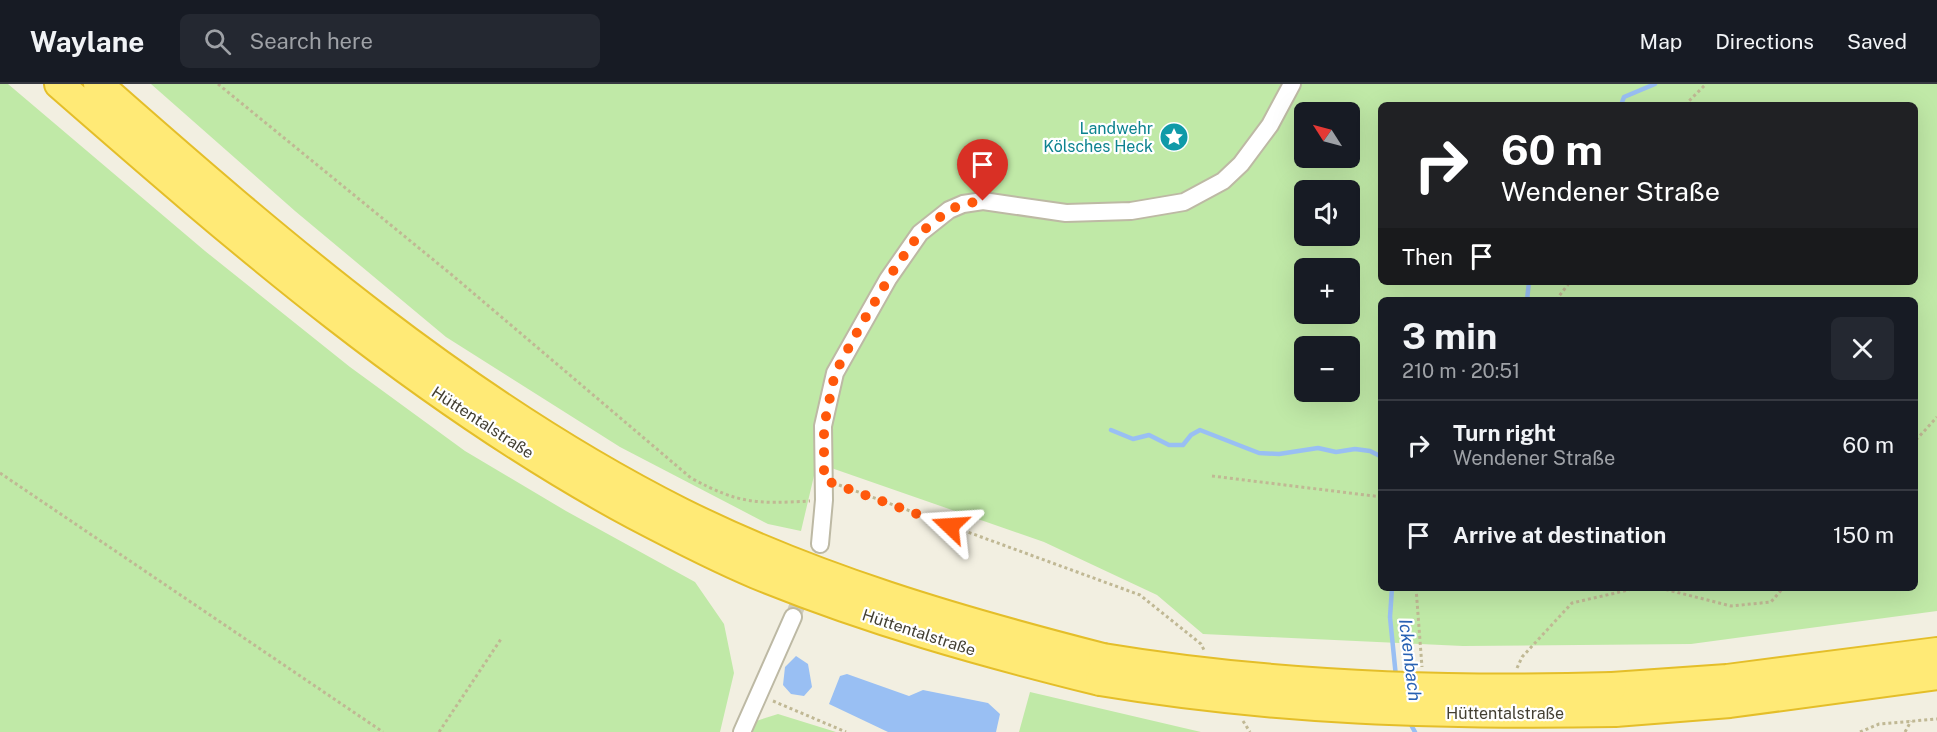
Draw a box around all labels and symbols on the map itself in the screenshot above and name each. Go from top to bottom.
north arrow [1294,102,1360,168]
place label: Landwehr Kölsches Heck [1043,119,1153,156]
place icon: Landwehr Kölsches Heck [1158,121,1190,153]
pin [957,139,1008,201]
street label: Hüttentalstraße [428,382,537,463]
position arrow [918,494,982,558]
street label: Hüttentalstraße [860,605,978,660]
water label: Ickenbach [1395,618,1426,702]
street label: Hüttentalstraße [1446,704,1564,723]

